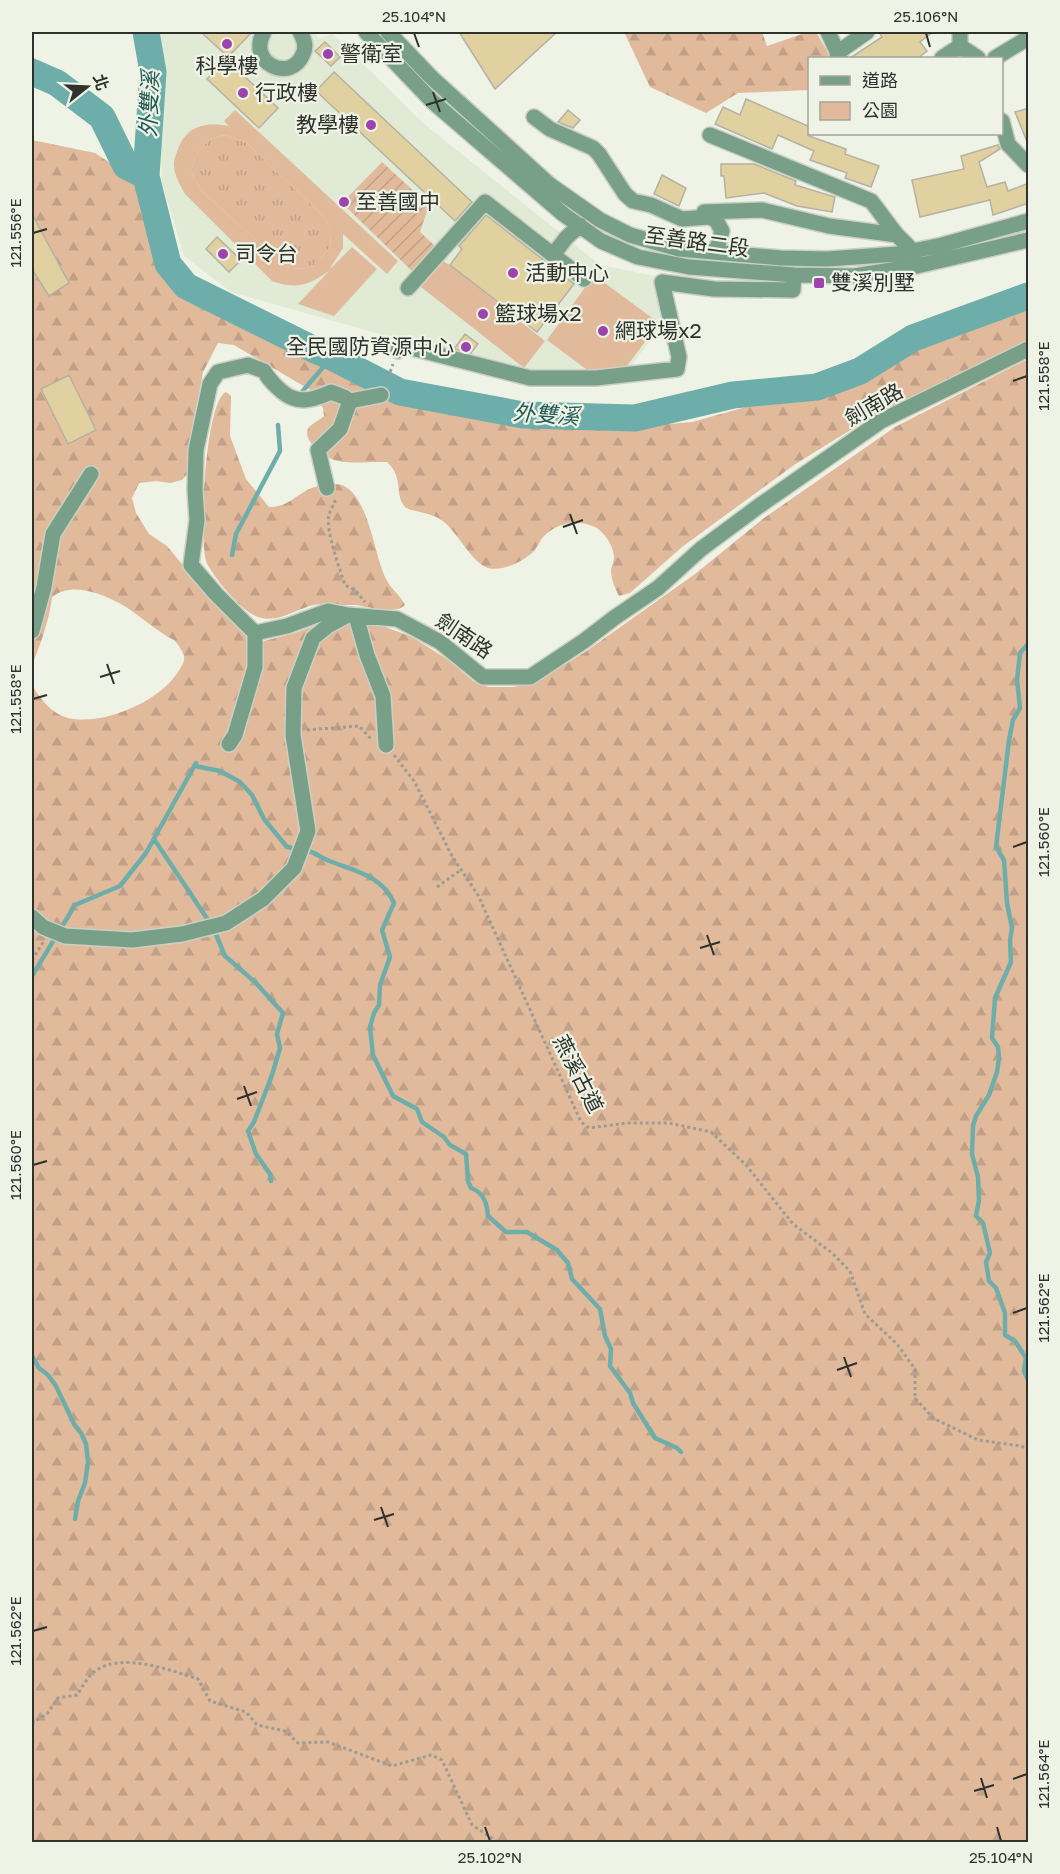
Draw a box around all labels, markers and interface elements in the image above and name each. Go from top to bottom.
text: 25.104°N [382,7,446,25]
text: 25.106°N [894,7,958,25]
marker: 科學樓 [220,37,234,51]
place label: 警衛室 [340,40,403,66]
marker: 警衛室 [321,47,335,61]
place label: 科學樓 [196,52,259,78]
north arrow [57,57,117,117]
legend [808,57,1003,135]
water label: 外雙溪 [134,68,163,137]
text: 道路 [862,69,898,91]
text: 北 [89,72,113,93]
place label: 行政樓 [255,79,318,105]
marker: 行政樓 [236,86,250,100]
text: 公園 [862,99,898,121]
place label: 教學樓 [296,111,359,137]
marker: 教學樓 [364,118,378,132]
place label: 至善國中 [356,188,440,214]
marker: 至善國中 [337,195,351,209]
text: 121.556°E [6,198,24,268]
street label: 至善路二段 [643,221,751,261]
place label: 司令台 [235,240,298,266]
marker: 司令台 [216,247,230,261]
place label: 活動中心 [525,259,609,285]
marker: 活動中心 [506,266,520,280]
place label: 雙溪別墅 [831,269,915,295]
marker: 雙溪別墅 [812,276,826,290]
place label: 籃球場x2 [495,300,582,326]
marker: 籃球場x2 [476,307,490,321]
place label: 網球場x2 [615,317,702,343]
marker: 網球場x2 [596,324,610,338]
place label: 全民國防資源中心 [286,333,454,359]
marker: 全民國防資源中心 [459,340,473,354]
text: 121.558°E [1034,341,1052,411]
street label: 劍南路 [840,377,907,431]
water label: 外雙溪 [512,398,583,429]
street label: 劍南路 [431,607,498,664]
text: 121.558°E [6,664,24,734]
text: 121.560°E [1034,807,1052,877]
street label: 燕溪古道 [548,1030,610,1117]
text: 121.560°E [6,1130,24,1200]
text: 121.562°E [1034,1273,1052,1343]
text: 121.562°E [6,1596,24,1666]
text: 121.564°E [1034,1740,1052,1808]
text: 25.102°N [458,1848,522,1866]
text: 25.104°N [969,1848,1033,1866]

